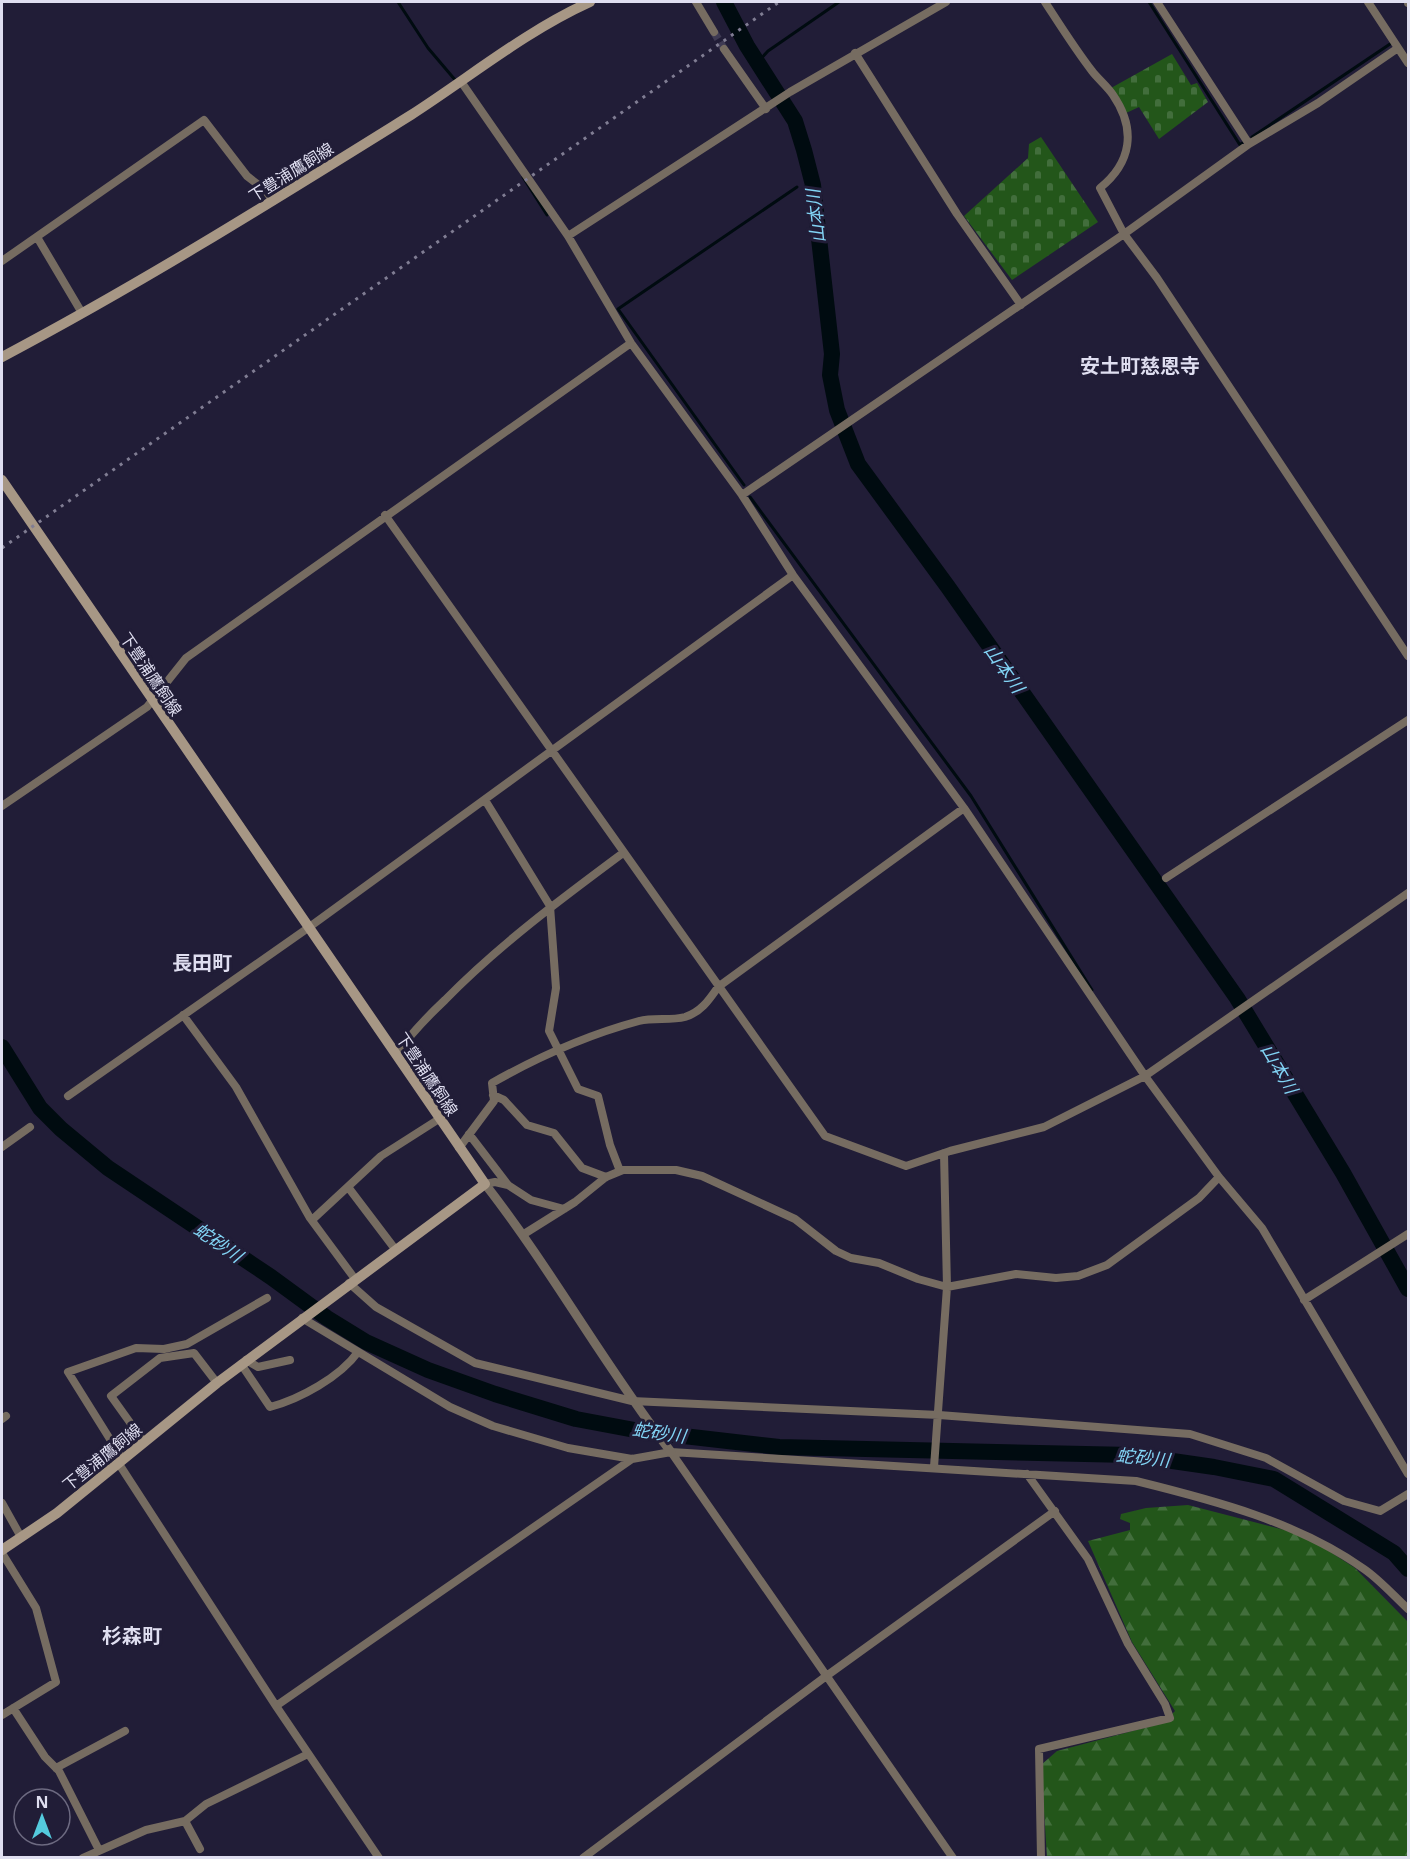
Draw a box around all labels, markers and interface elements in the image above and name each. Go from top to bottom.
street label: 下豊浦鷹飼線 [244,137,338,207]
water label: 山本川 [800,186,830,244]
district label: 安土町慈恩寺 [1080,352,1200,379]
street label: 下豊浦鷹飼線 [115,628,187,720]
water label: 山本川 [980,639,1031,699]
district label: 長田町 [172,949,232,976]
street label: 下豊浦鷹飼線 [391,1028,463,1120]
water label: 山本川 [1256,1039,1305,1100]
water label: 蛇砂川 [190,1217,249,1269]
water label: 蛇砂川 [631,1416,690,1448]
street label: 下豊浦鷹飼線 [58,1418,146,1496]
water label: 蛇砂川 [1115,1442,1173,1472]
district label: 杉森町 [102,1622,162,1649]
north arrow [12,1787,72,1847]
text: N [35,1791,49,1813]

